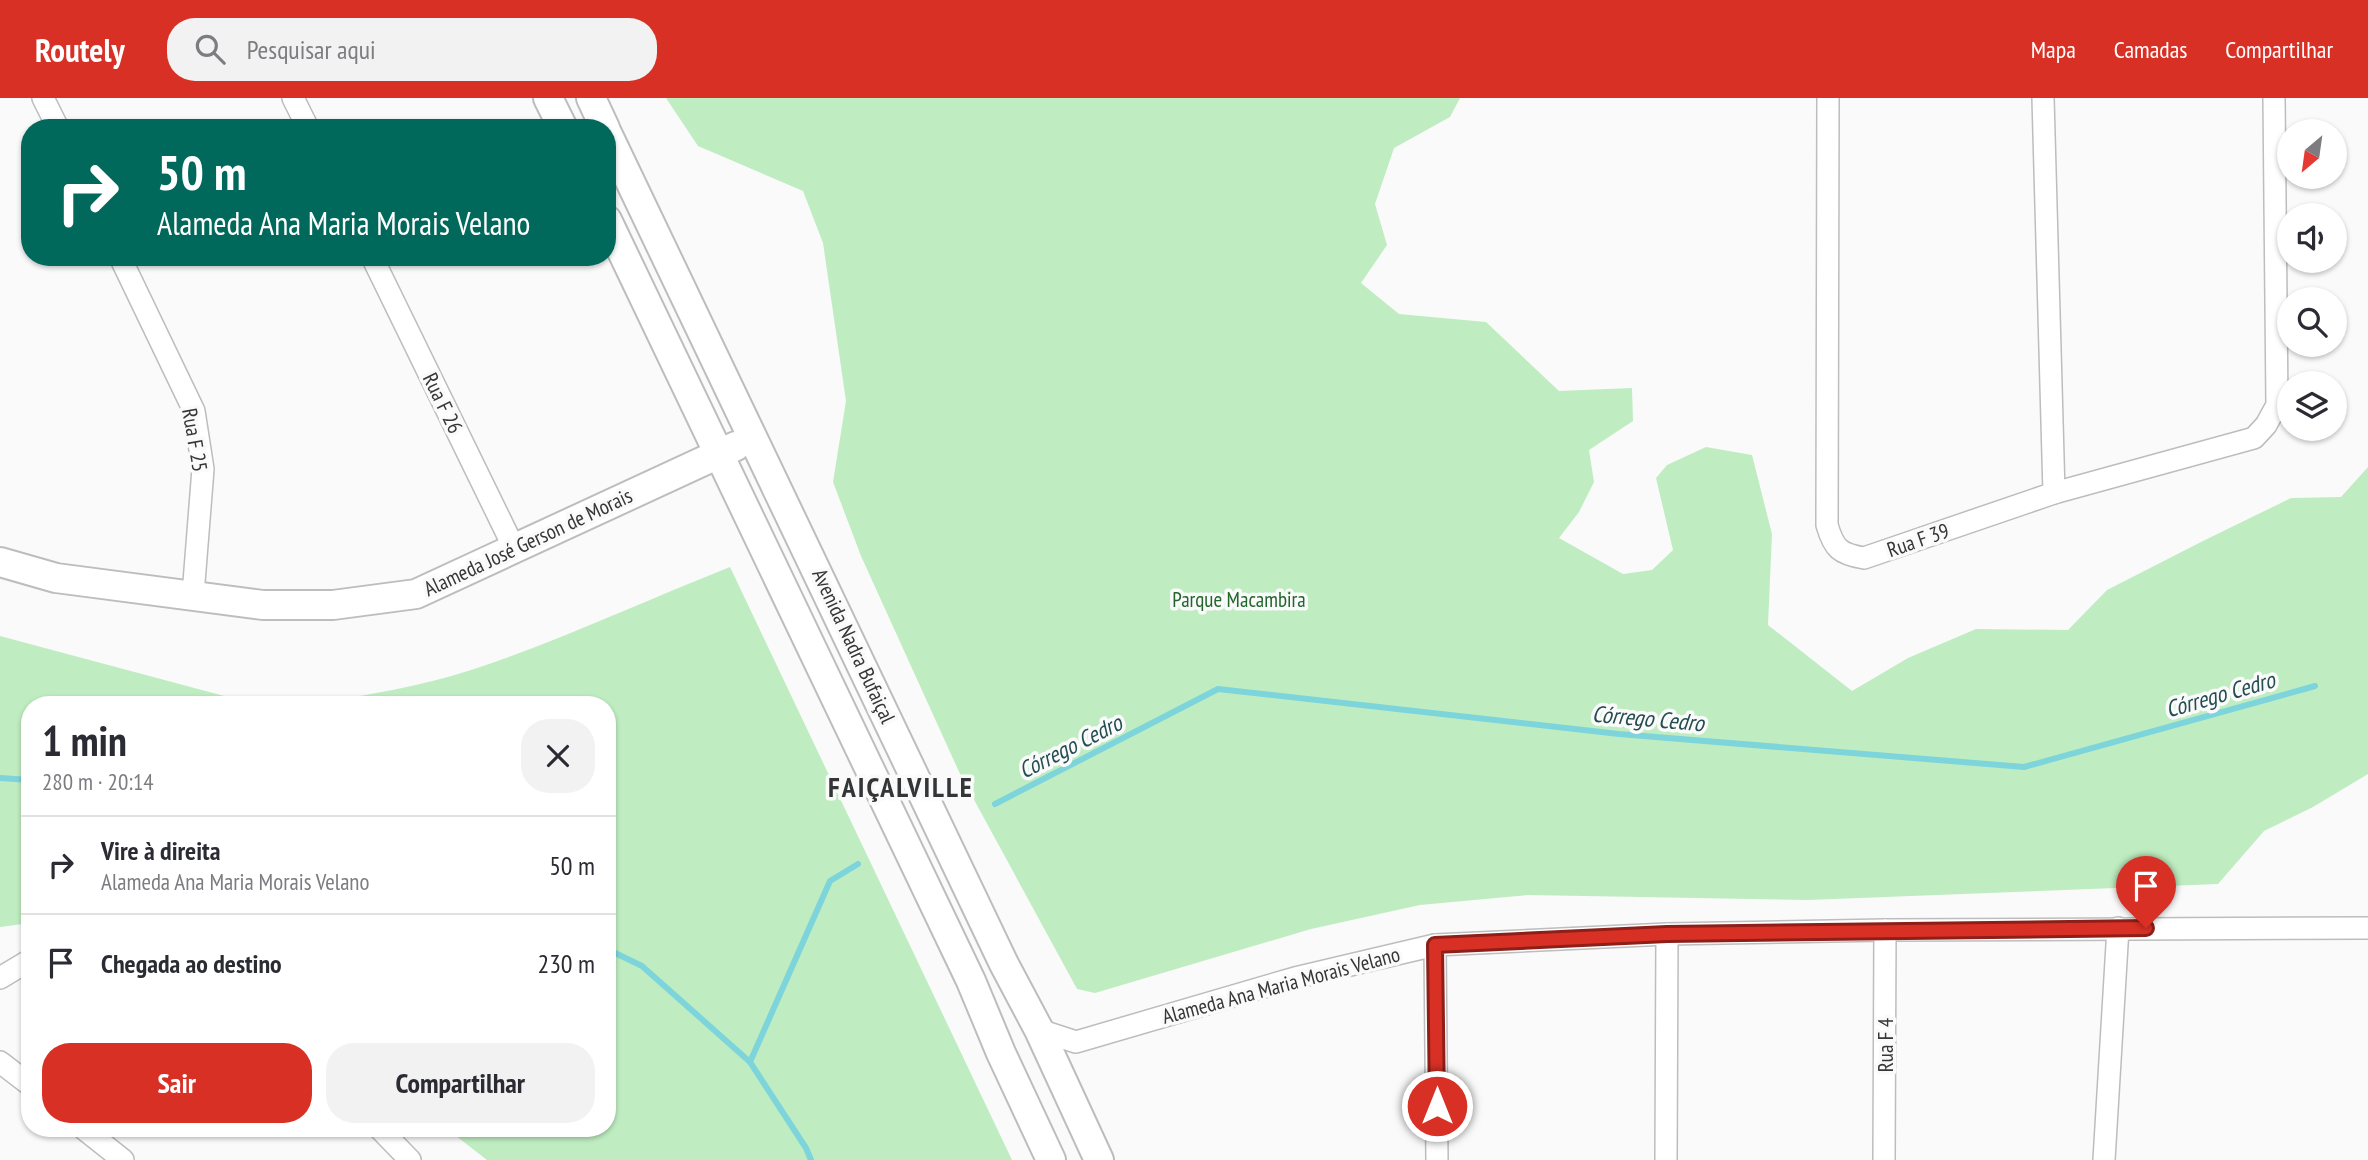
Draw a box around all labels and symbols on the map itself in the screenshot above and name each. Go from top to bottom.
north arrow [2277,119,2347,189]
street label: Rua F 26 [417,368,469,438]
street label: Rua F 25 [176,406,214,474]
street label: Alameda José Gerson de Morais [419,482,637,602]
street label: Rua F 39 [1883,517,1953,563]
street label: Avenida Nadra Bufaiçal [806,564,902,728]
park label: Parque Macambira [1172,586,1306,613]
water label: Córrego Cedro [2162,664,2280,723]
water label: Córrego Cedro [1591,699,1707,738]
water label: Córrego Cedro [1013,707,1128,784]
district label: FAIÇALVILLE [828,768,974,805]
pin [2116,856,2176,928]
street label: Alameda Ana Maria Morais Velano [1159,940,1403,1030]
street label: Rua F 4 [1872,1017,1899,1072]
position arrow [1400,1069,1474,1143]

